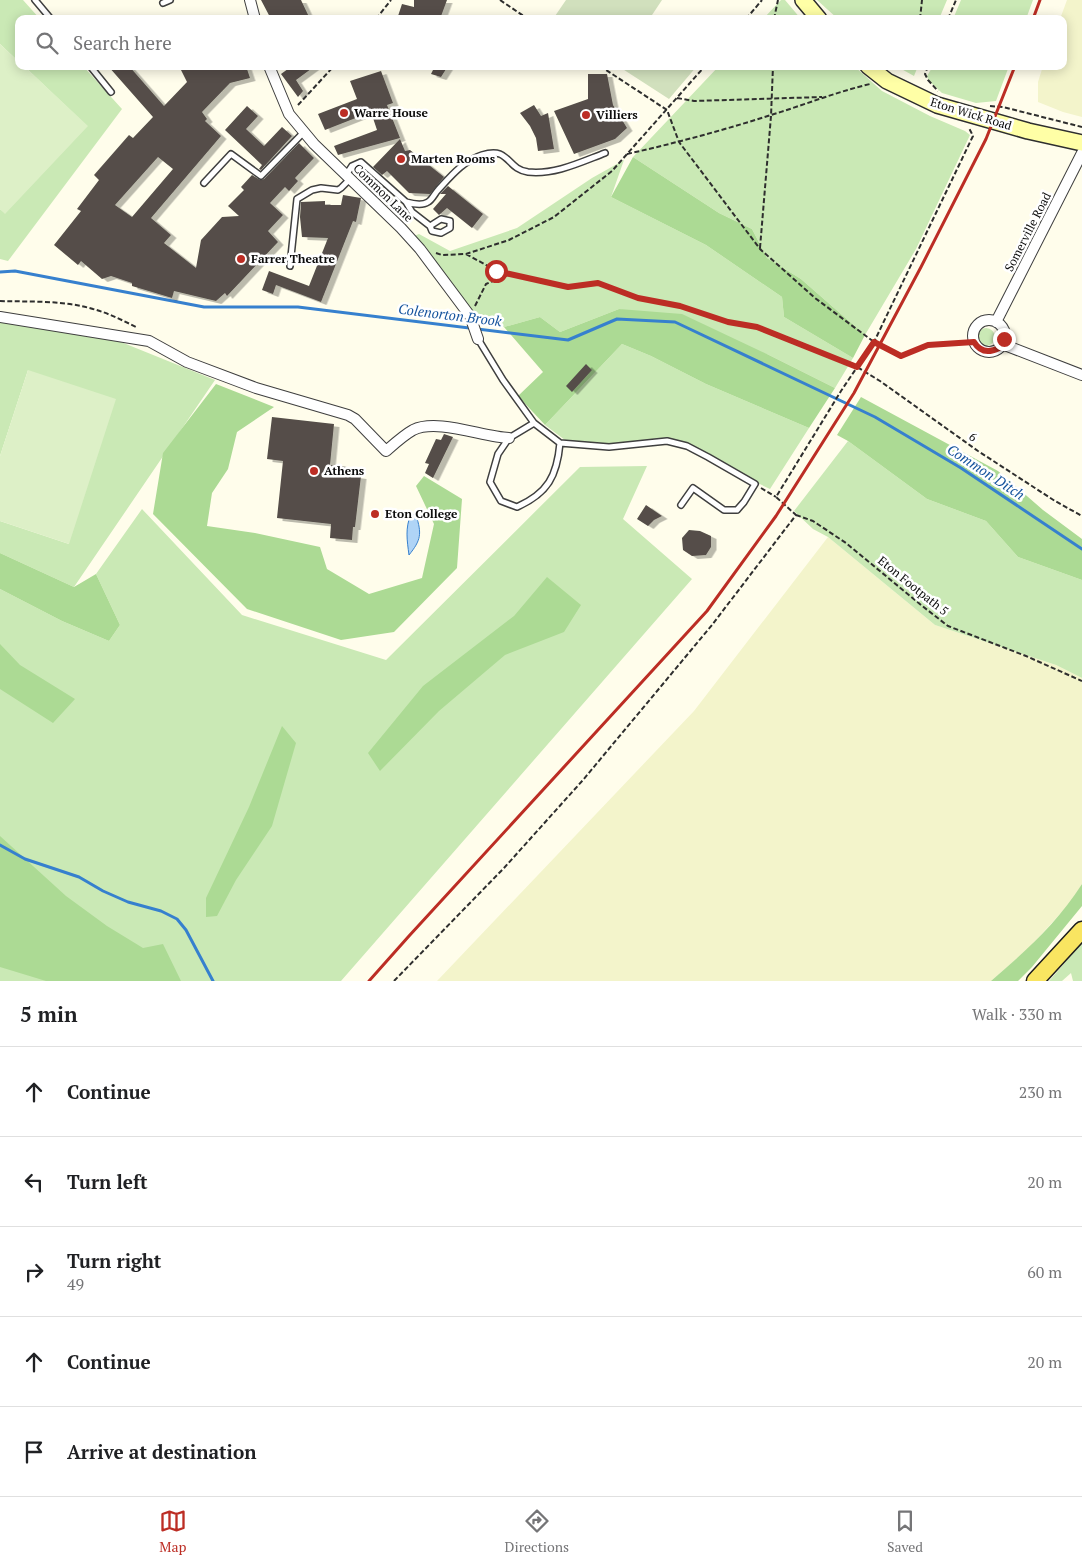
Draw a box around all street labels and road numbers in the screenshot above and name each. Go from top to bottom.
street label: Eton Wick Road [929,94,1014,133]
street label: Common Lane [350,160,416,225]
street label: Somerville Road [1001,189,1054,274]
street label: 6 [966,429,981,445]
street label: Eton Footpath 5 [875,553,951,618]

